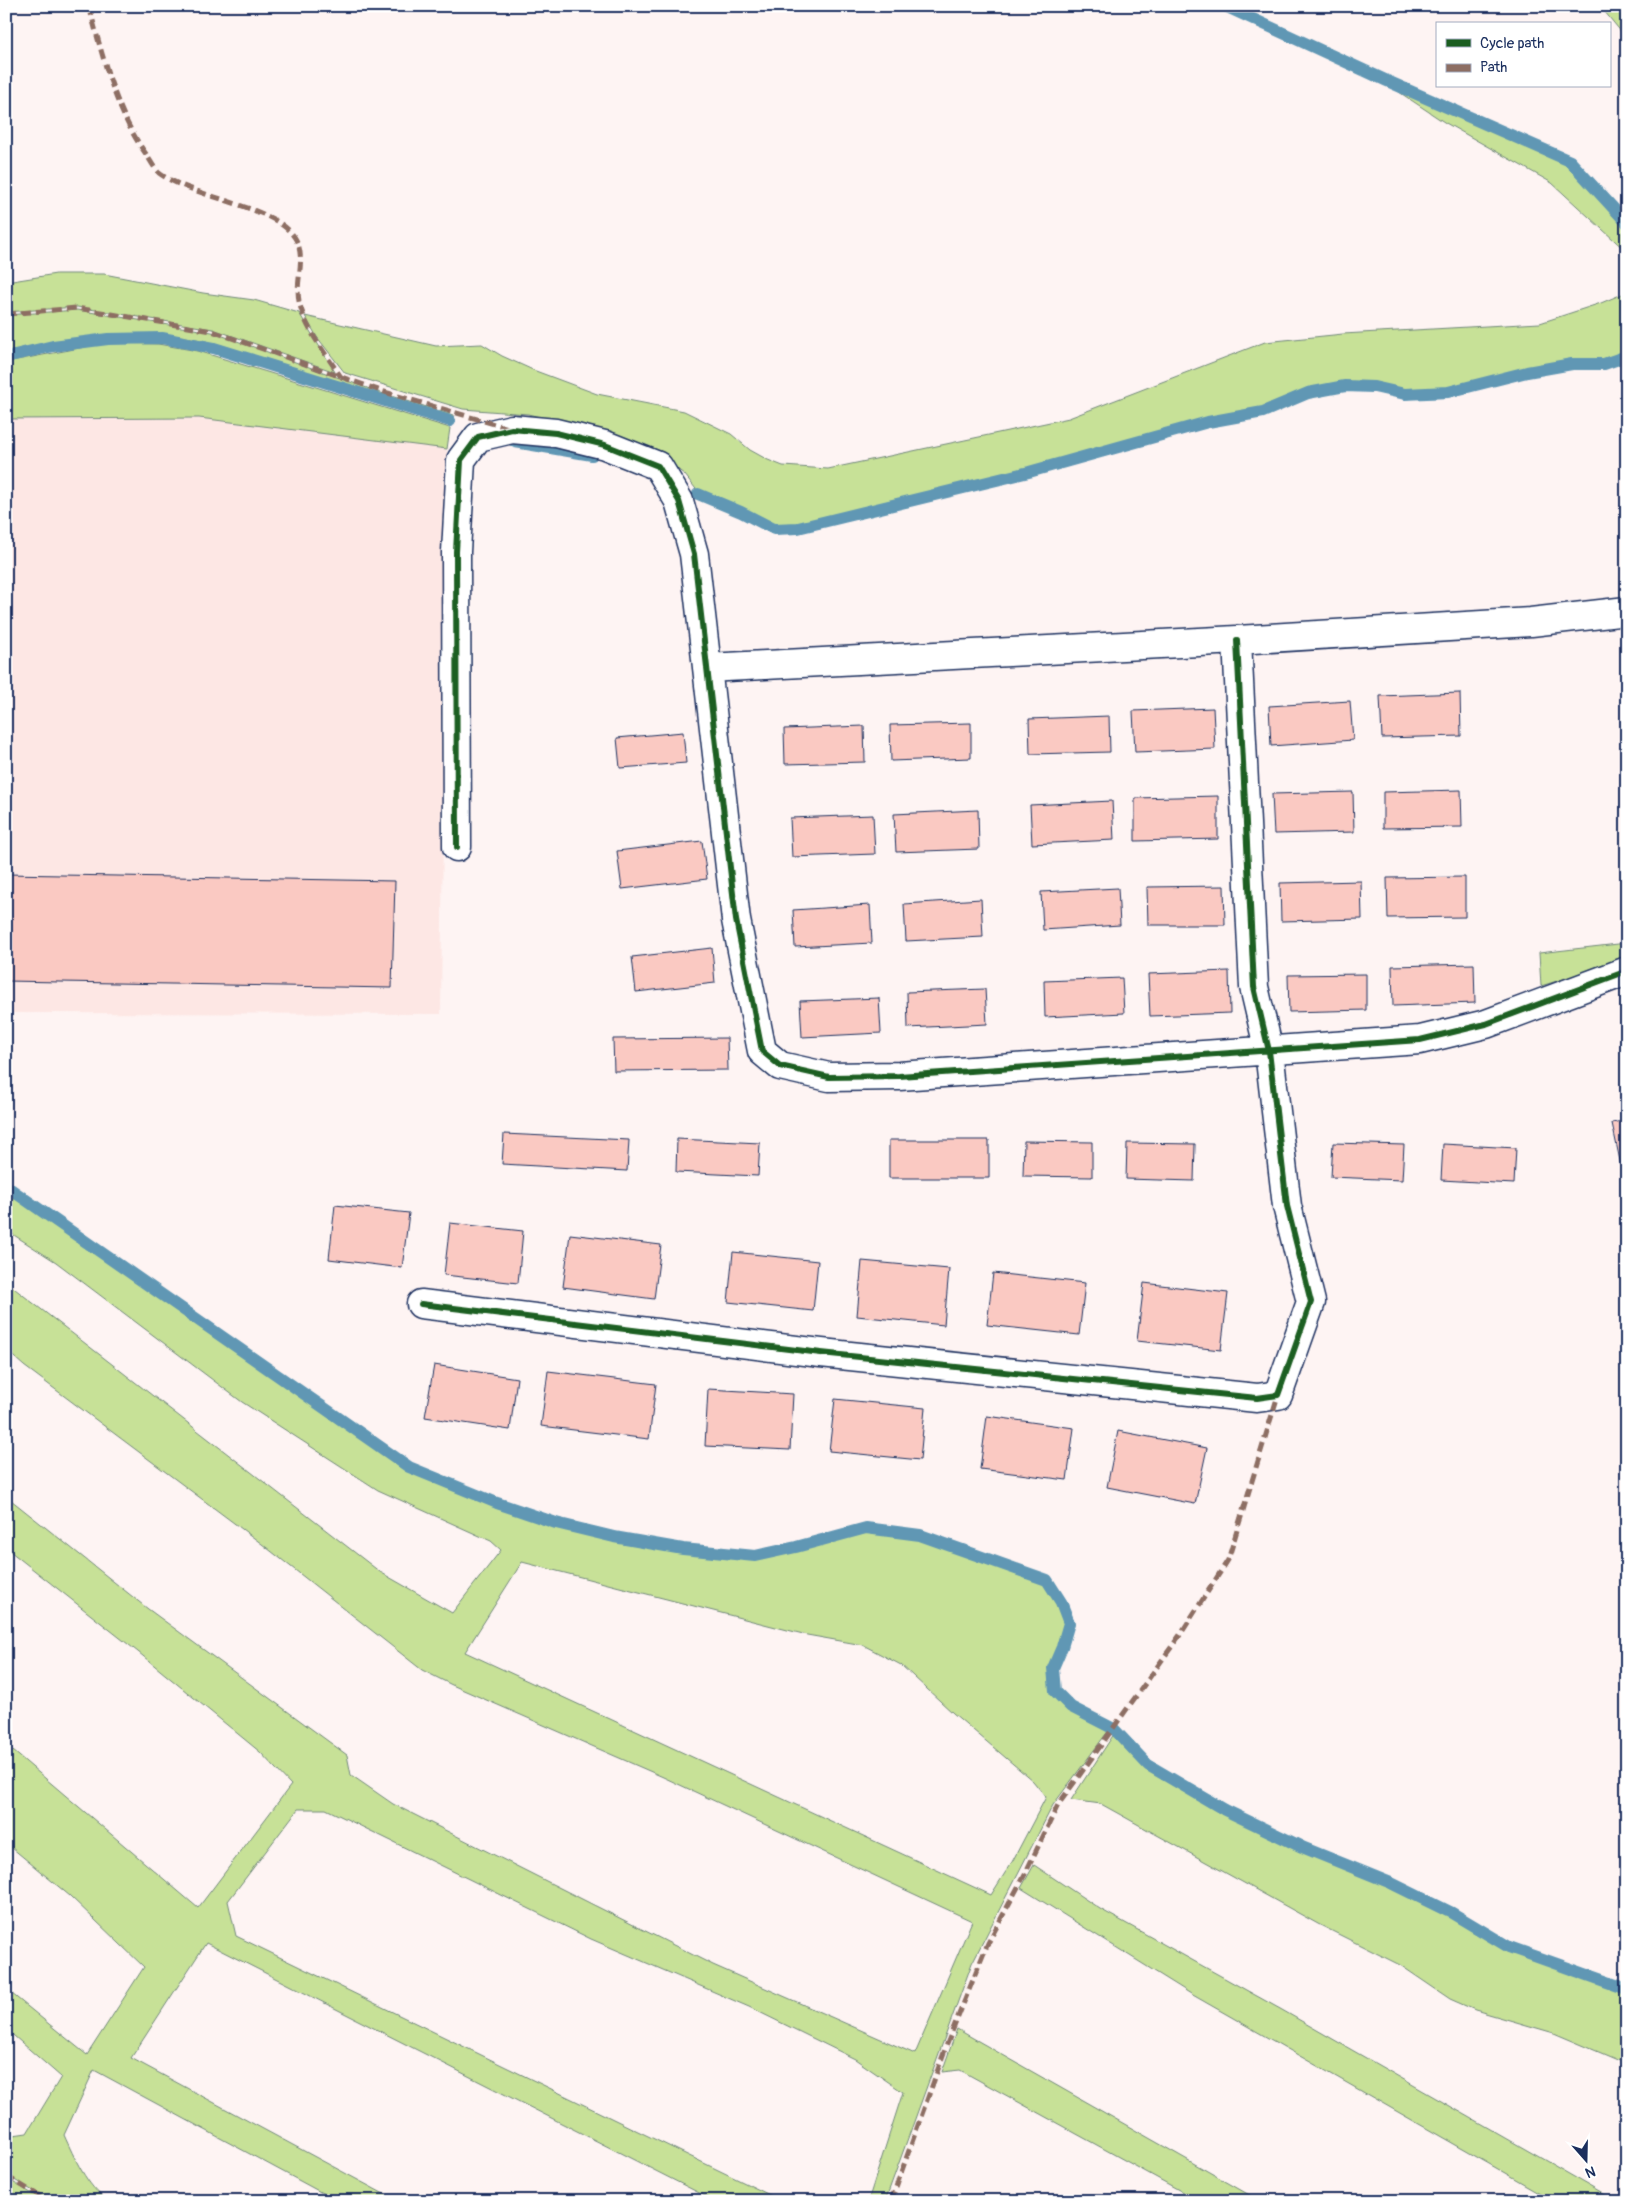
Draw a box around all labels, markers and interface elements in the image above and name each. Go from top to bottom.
legend [1436,22,1610,88]
text: Cycle path [1480,34,1544,53]
text: Path [1480,58,1507,77]
north arrow [1560,2134,1610,2184]
text: N [1583,2162,1598,2181]

